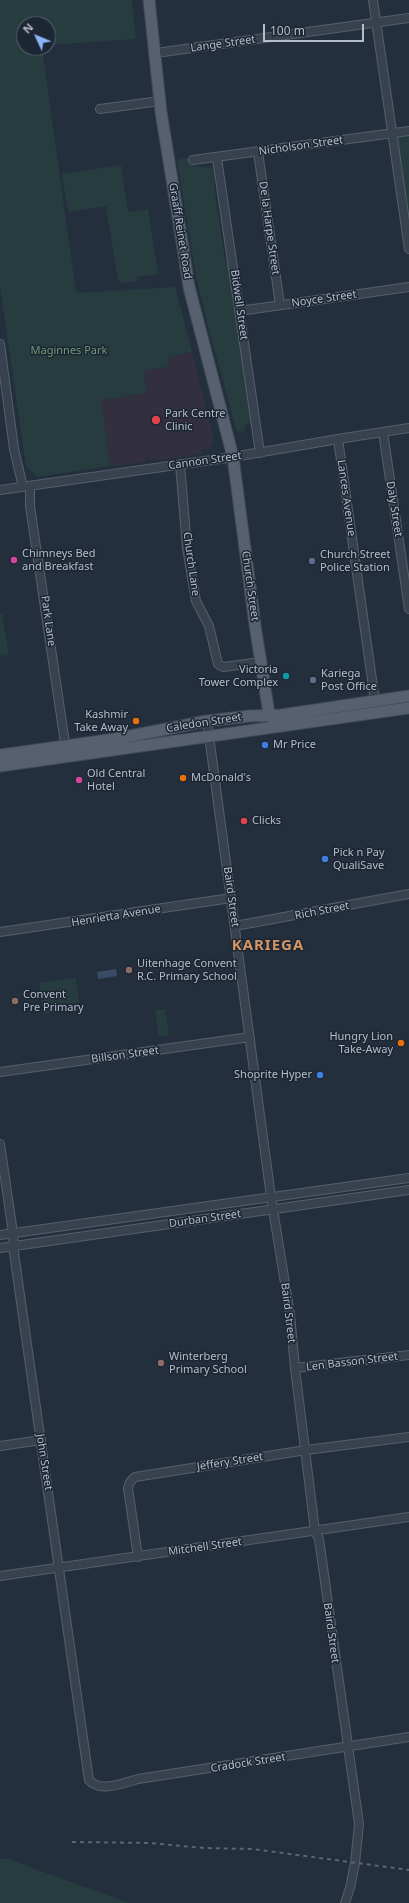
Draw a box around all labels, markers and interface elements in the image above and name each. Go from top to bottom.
north arrow [16,16,56,56]
scale bar [265,16,366,42]
text: N [19,20,36,36]
text: 100 m [270,22,305,39]
street label: Lange Street [190,33,256,55]
street label: Nicholson Street [258,134,344,158]
street label: De la Harpe Street [256,180,282,276]
street label: Graaff Reinet Road [166,182,194,280]
street label: Bidwell Street [228,269,250,341]
street label: Noyce Street [291,288,357,310]
park label: Maginnes Park [31,344,107,358]
place label: Park Centre Clinic [165,407,226,433]
marker: Park Centre Clinic [150,414,162,426]
street label: Cannon Street [168,449,242,473]
street label: Lances Avenue [334,459,358,537]
street label: Daly Street [383,480,405,538]
street label: Church Lane [180,531,202,597]
place label: Chimneys Bed and Breakfast [22,547,96,573]
place label: Church Street Police Station [320,548,391,574]
street label: Church Street [239,550,261,622]
marker: Chimneys Bed and Breakfast [9,555,19,565]
marker: Church Street Police Station [307,556,317,566]
street label: Park Lane [38,595,58,647]
place label: Victoria Tower Complex [199,663,278,689]
place label: Kariega Post Office [321,667,377,693]
marker: Victoria Tower Complex [281,671,291,681]
marker: Kariega Post Office [308,675,318,685]
place label: Kashmir Take Away [74,708,128,734]
street label: Caledon Street [165,711,243,735]
marker: Kashmir Take Away [131,716,141,726]
place label: Mr Price [273,738,316,752]
marker: Mr Price [260,740,270,750]
place label: Old Central Hotel [87,767,145,793]
place label: McDonald's [191,771,251,785]
marker: McDonald's [178,773,188,783]
marker: Old Central Hotel [74,775,84,785]
place label: Clicks [252,814,281,828]
marker: Clicks [239,816,249,826]
place label: Pick n Pay QualiSave [333,846,385,872]
marker: Pick n Pay QualiSave [320,854,330,864]
street label: Baird Street [220,866,242,928]
street label: Rich Street [294,899,350,923]
street label: Henrietta Avenue [70,902,162,930]
district label: KARIEGA [232,937,304,955]
place label: Uitenhage Convent R.C. Primary School [137,957,237,983]
marker: Uitenhage Convent R.C. Primary School [124,965,134,975]
place label: Convent Pre Primary [23,988,84,1014]
marker: Convent Pre Primary [10,996,20,1006]
place label: Hungry Lion Take-Away [329,1030,393,1056]
marker: Hungry Lion Take-Away [396,1038,406,1048]
street label: Billson Street [90,1044,160,1066]
place label: Shoprite Hyper [234,1068,312,1082]
marker: Shoprite Hyper [315,1070,325,1080]
street label: Durban Street [168,1207,242,1231]
street label: Baird Street [278,1282,298,1344]
place label: Winterberg Primary School [169,1350,247,1376]
street label: Len Basson Street [305,1350,399,1374]
marker: Winterberg Primary School [156,1358,166,1368]
street label: John Street [33,1433,55,1491]
street label: Jeffery Street [196,1450,264,1474]
street label: Mitchell Street [167,1535,243,1559]
street label: Baird Street [320,1602,342,1664]
street label: Cradock Street [210,1751,286,1775]

